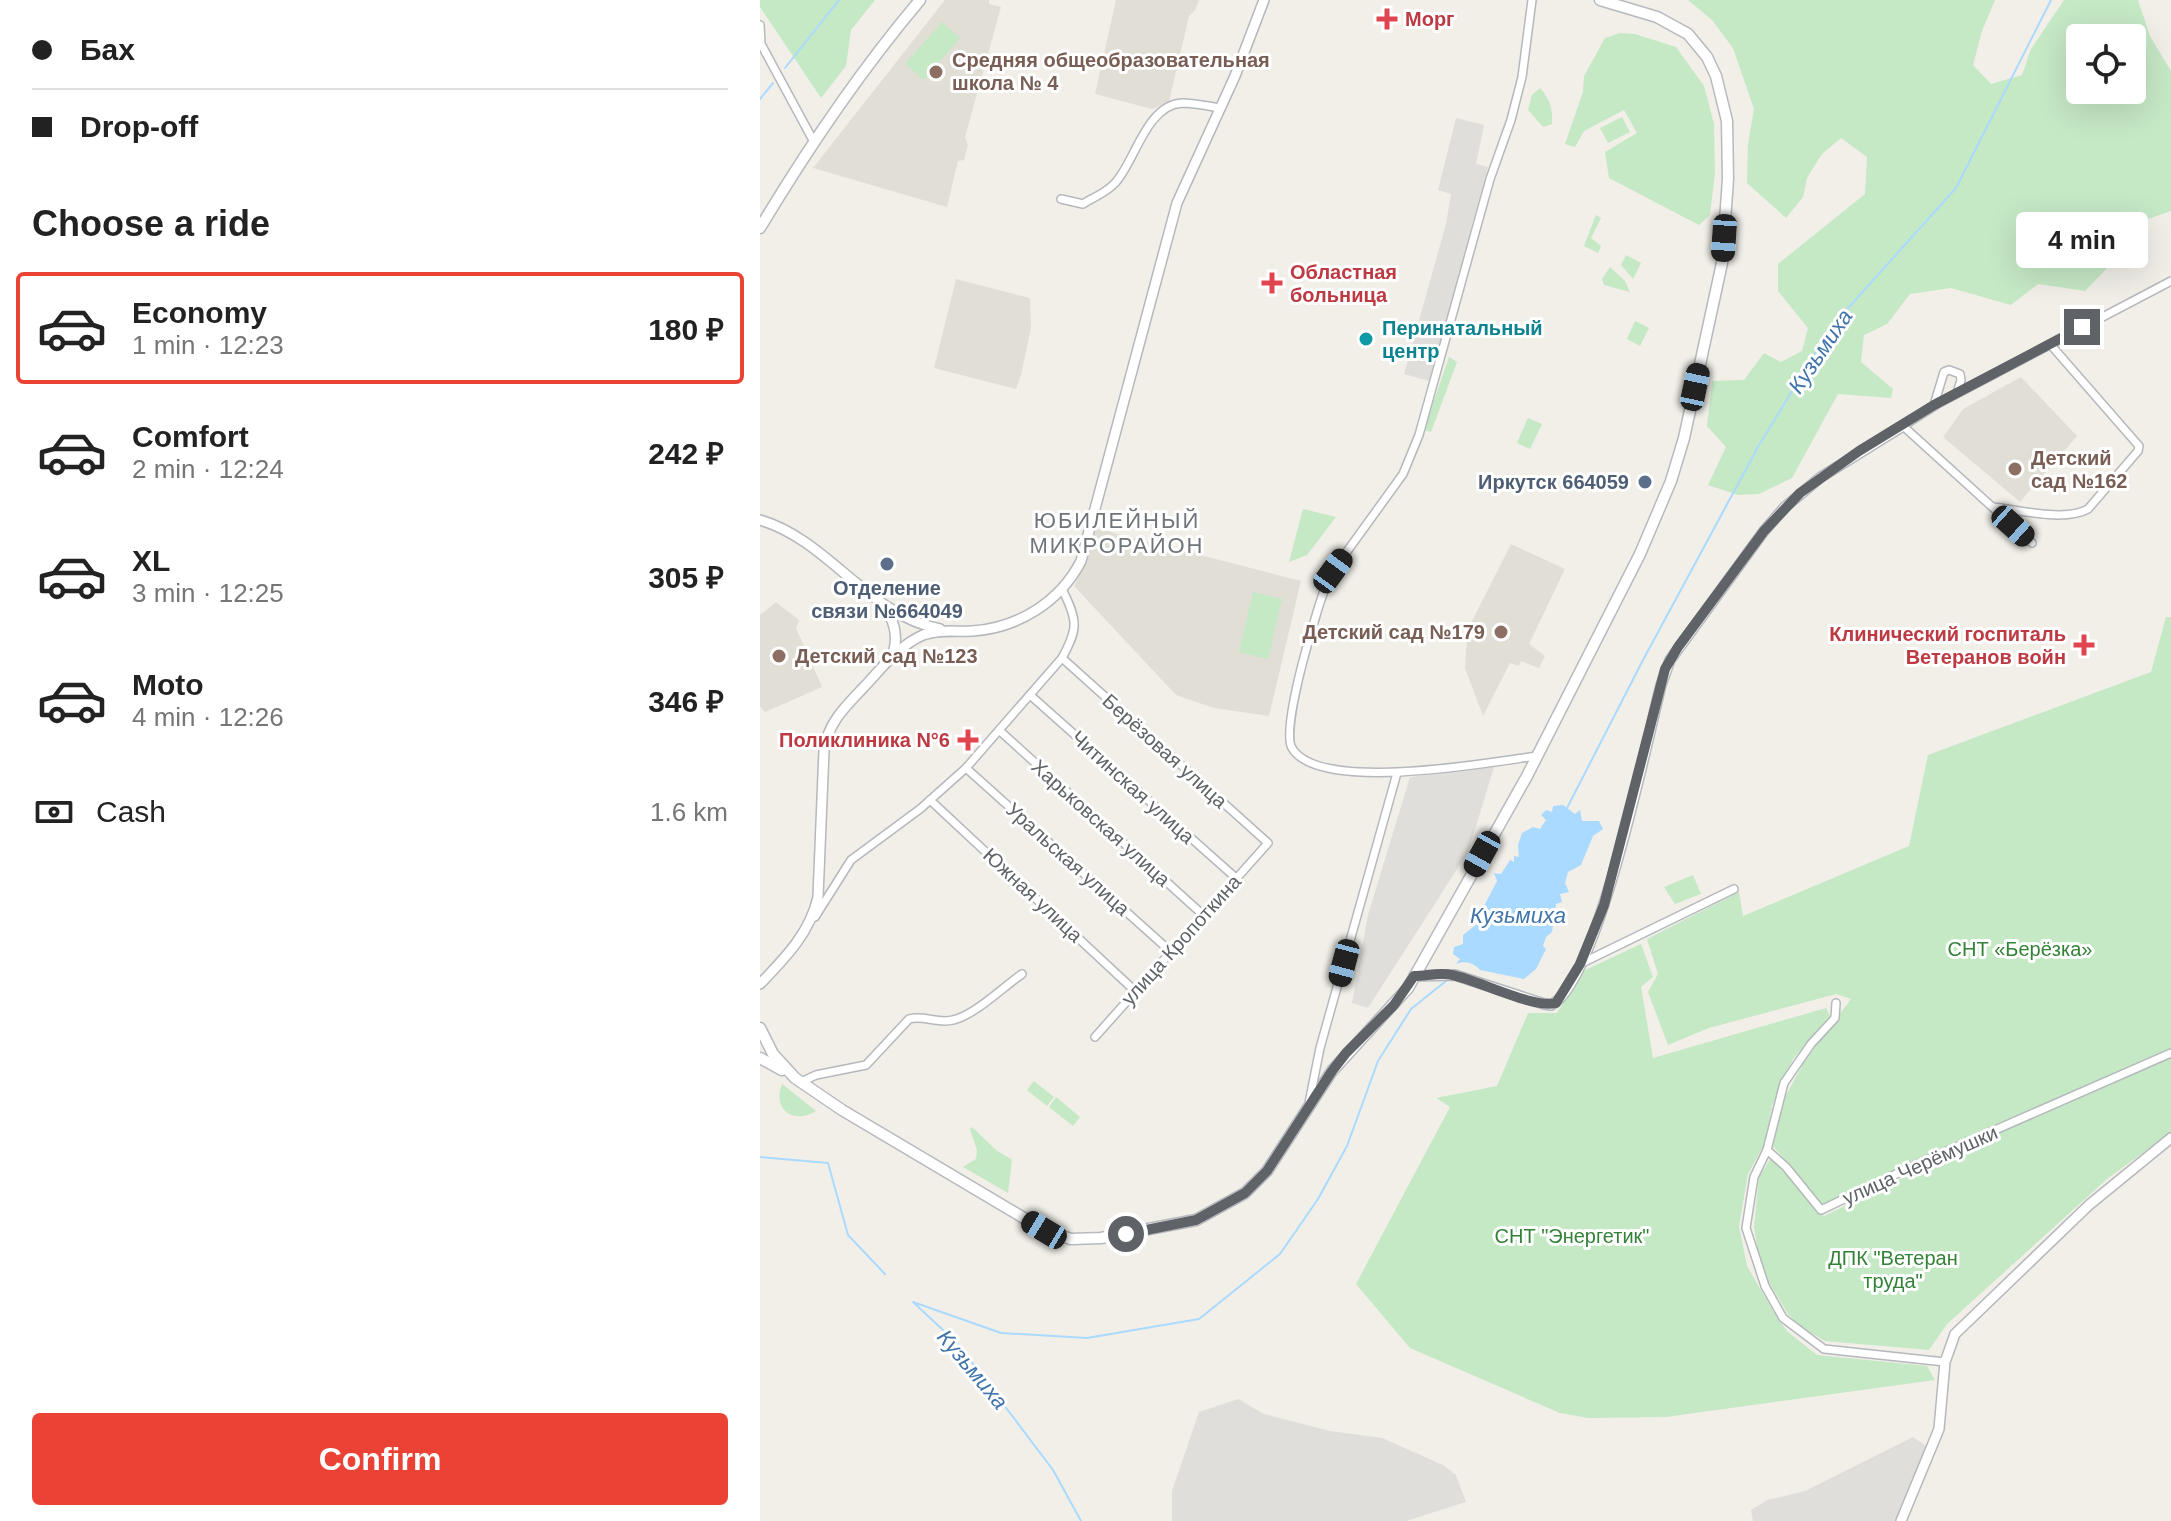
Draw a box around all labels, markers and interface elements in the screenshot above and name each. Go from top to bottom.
marker: Морг [1376,8,1398,30]
place label: Морг [1405,8,1454,30]
map controls [2066,24,2146,104]
button: locate [2066,24,2146,104]
text: Бах [80,33,135,66]
place label: Средняя общеобразовательная школа № 4 [952,49,1270,94]
marker: Средняя общеобразовательная школа № 4 [927,63,945,81]
text: Drop-off [80,110,198,143]
text: Choose a ride [32,203,270,244]
callout: 4 min [2016,211,2148,267]
car [1710,213,1738,263]
text: 4 min [2048,225,2116,255]
place label: Областная больница [1290,261,1397,306]
marker: Областная больница [1261,272,1283,294]
icon: car [36,292,108,364]
text: Economy [132,296,267,329]
water label: Кузьмиха [1783,305,1858,398]
route end [2064,309,2100,345]
text: 180 ₽ [648,313,724,346]
place label: Перинатальный центр [1382,317,1543,362]
text: 1 min · 12:23 [132,330,284,360]
marker: Перинатальный центр [1357,330,1375,348]
car [1678,361,1712,413]
icon: car [36,416,108,488]
text: Comfort [132,420,249,453]
text: 242 ₽ [648,437,724,470]
place label: Детский сад №162 [2031,447,2127,492]
text: 2 min · 12:24 [132,454,284,484]
marker: Детский сад №162 [2006,460,2024,478]
place label: Иркутск 664059 [1478,471,1629,493]
marker: Иркутск 664059 [1636,473,1654,491]
car [1987,501,2039,551]
district label: ЮБИЛЕЙНЫЙ МИКРОРАЙОН [1030,508,1204,558]
icon: car [36,540,108,612]
text: XL [132,544,170,577]
car [1309,545,1357,597]
marker: Отделение связи №664049 [878,555,896,573]
text: 305 ₽ [648,561,724,594]
place label: Отделение связи №664049 [811,577,963,622]
text: 3 min · 12:25 [132,578,284,608]
place label: Детский сад №179 [1302,621,1485,643]
marker: Детский сад №179 [1492,623,1510,641]
place label: Клинический госпиталь Ветеранов войн [1829,623,2066,668]
marker: Клинический госпиталь Ветеранов войн [2073,634,2095,656]
place label: Детский сад №123 [795,645,978,667]
marker: Детский сад №123 [770,647,788,665]
icon: car [36,664,108,736]
text: Moto [132,668,204,701]
text: 346 ₽ [648,685,724,718]
street label: Берёзовая улица [1098,689,1232,813]
text: 4 min · 12:26 [132,702,284,732]
street label: Читинская улица [1067,726,1200,848]
place label: Поликлиника N°6 [779,729,950,751]
marker: Поликлиника N°6 [957,729,979,751]
street label: Харьковская улица [1027,755,1175,891]
icon: cash [32,790,76,834]
text: Cash [96,795,166,828]
text: 1.6 km [650,797,728,827]
street label: Уральская улица [1002,798,1135,921]
car [1460,827,1504,881]
street label: Южная улица [979,844,1088,947]
street label: улица Кропоткина [1117,870,1246,1009]
water label: Кузьмиха [1470,903,1566,928]
car [1326,937,1362,989]
park label: СНТ «Берёзка» [1948,938,2092,960]
street label: улица Черёмушки [1839,1121,2001,1209]
car [1017,1207,1071,1253]
route start [1108,1216,1144,1252]
park label: СНТ "Энергетик" [1495,1225,1649,1247]
park label: ДПК "Ветеран труда" [1828,1247,1958,1292]
water label: Кузьмиха [932,1325,1013,1414]
button: Confirm [32,1413,728,1505]

